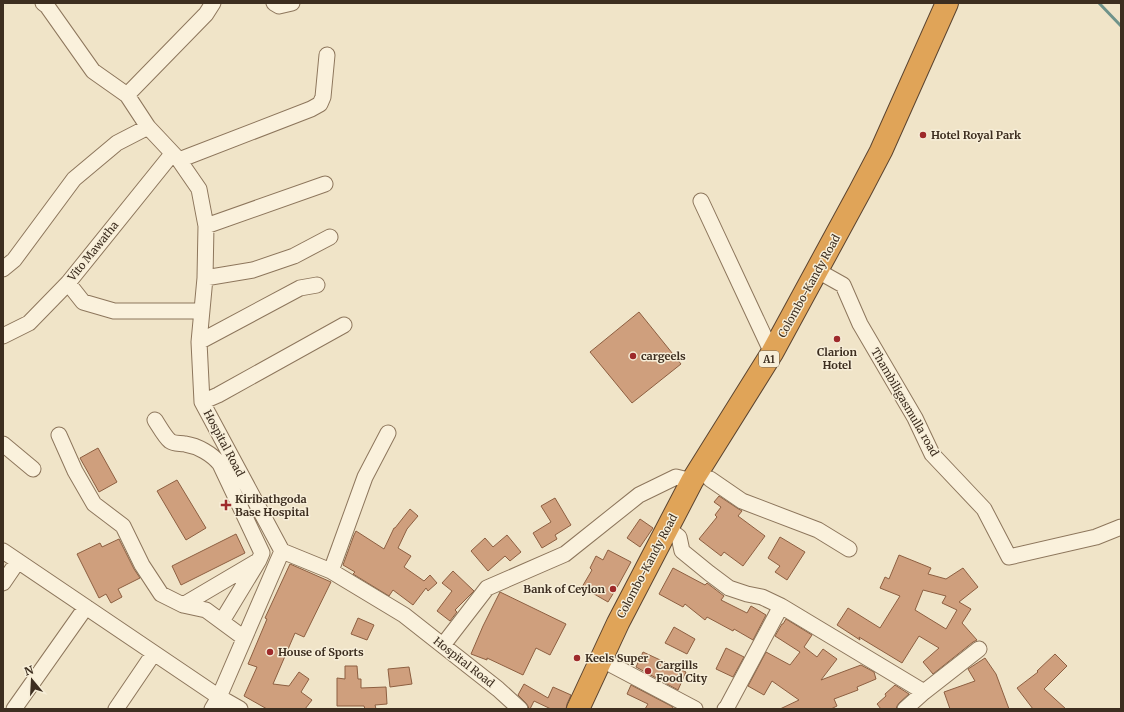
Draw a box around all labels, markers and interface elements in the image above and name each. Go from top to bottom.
place label: Hotel Royal Park [931,128,1022,142]
marker: Hotel Royal Park [918,130,928,140]
street label: Vito Mawatha [64,218,121,285]
street label: Colombo-Kandy Road [775,232,843,340]
marker: Clarion Hotel [832,334,842,344]
place label: Clarion Hotel [817,345,857,372]
street label: Thambiligasmulla road [868,345,942,459]
place label: cargeels [641,349,686,363]
marker: cargeels [628,351,638,361]
road number: A1 [759,351,779,367]
street label: Hospital Road [201,407,248,479]
place label: Kiribathgoda Base Hospital [235,492,310,519]
marker: Kiribathgoda Base Hospital [220,499,232,511]
street label: Colombo-Kandy Road [614,511,681,620]
place label: Bank of Ceylon [523,582,606,596]
marker: Bank of Ceylon [608,584,618,594]
street label: Hospital Road [431,634,498,690]
place label: House of Sports [278,645,364,659]
marker: House of Sports [265,647,275,657]
place label: Keels Super [585,651,648,665]
marker: Keels Super [572,653,582,663]
place label: Cargills Food City [656,658,708,685]
north arrow [12,660,52,700]
text: N [23,662,35,678]
marker: Cargills Food City [643,666,653,676]

